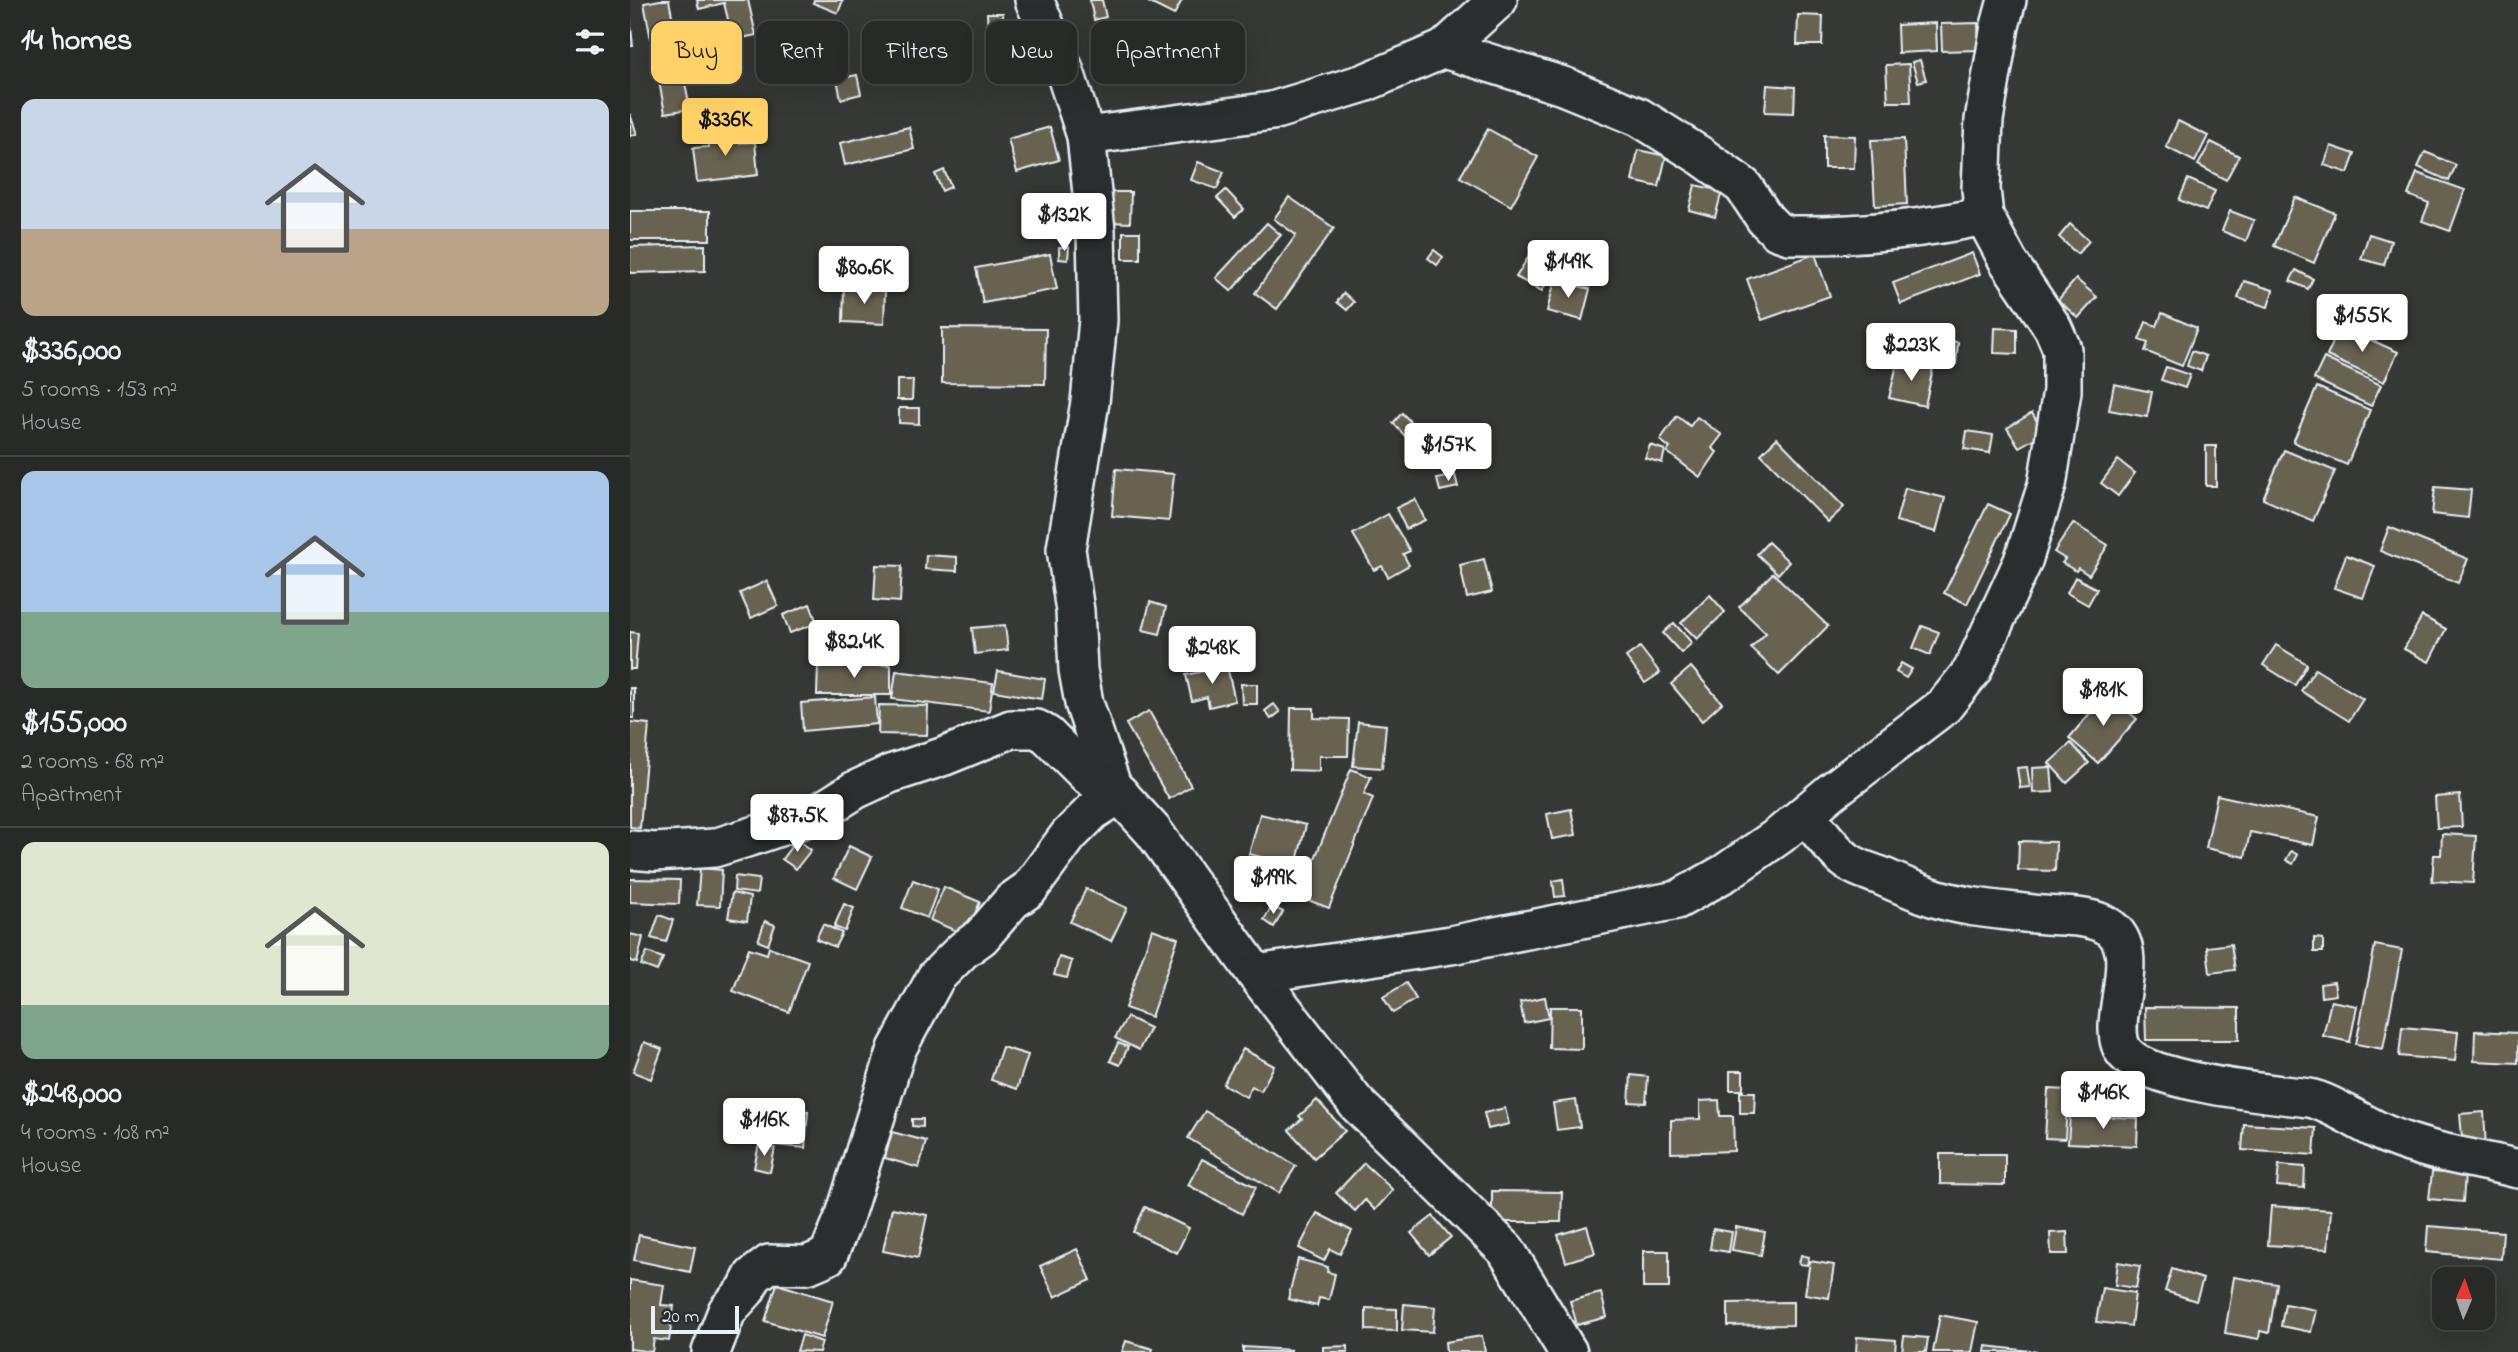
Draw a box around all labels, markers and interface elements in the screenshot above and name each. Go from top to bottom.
text: 14 homes [21,20,132,64]
chip: Buy [651,21,742,84]
chip: Rent [756,21,848,84]
chip: Filters [862,21,972,84]
chip: New [986,21,1077,84]
chip: Apartment [1091,21,1245,84]
icon: filters [571,23,609,61]
pin: $336K [676,99,774,158]
text: $336K [698,104,752,137]
icon: home [252,145,378,271]
pin: $132K [1015,194,1113,253]
text: $132K [1037,199,1091,232]
pin: $149K [1519,240,1617,300]
pin: $80.6K [807,246,921,306]
text: $149K [1544,246,1592,279]
text: $80.6K [835,252,893,285]
pin: $155K [2313,294,2411,354]
text: $155K [2333,300,2391,333]
pin: $223K [1862,324,1960,383]
text: $223K [1882,329,1940,362]
text: $336,000 [21,330,121,374]
text: 5 rooms · 153 m² [21,374,177,407]
text: House [21,407,81,440]
pin: $157K [1399,424,1497,483]
text: $157K [1420,429,1476,462]
icon: home [252,517,378,643]
pin: $82.4K [797,620,911,680]
text: $82.4K [824,626,884,659]
pin: $248K [1163,626,1261,686]
text: $248K [1185,632,1239,665]
pin: $181K [2054,668,2152,728]
text: $181K [2079,674,2127,707]
text: $155,000 [21,702,127,746]
text: 2 rooms · 68 m² [21,746,164,779]
text: Apartment [21,779,122,812]
pin: $87.5K [740,794,854,854]
text: $87.5K [766,800,828,833]
pin: $199K [1224,856,1322,916]
text: $199K [1250,862,1296,895]
icon: home [252,888,378,1014]
pin: $146K [2054,1072,2152,1131]
text: $248,000 [21,1073,122,1117]
text: $146K [2077,1077,2129,1110]
pin: $116K [715,1098,813,1158]
text: $116K [739,1104,789,1137]
text: 4 rooms · 108 m² [21,1117,170,1150]
text: House [21,1150,81,1183]
north arrow [2432,1267,2496,1330]
map controls [2432,1267,2495,1330]
scale bar [651,1303,738,1335]
text: 20 m [662,1304,699,1331]

